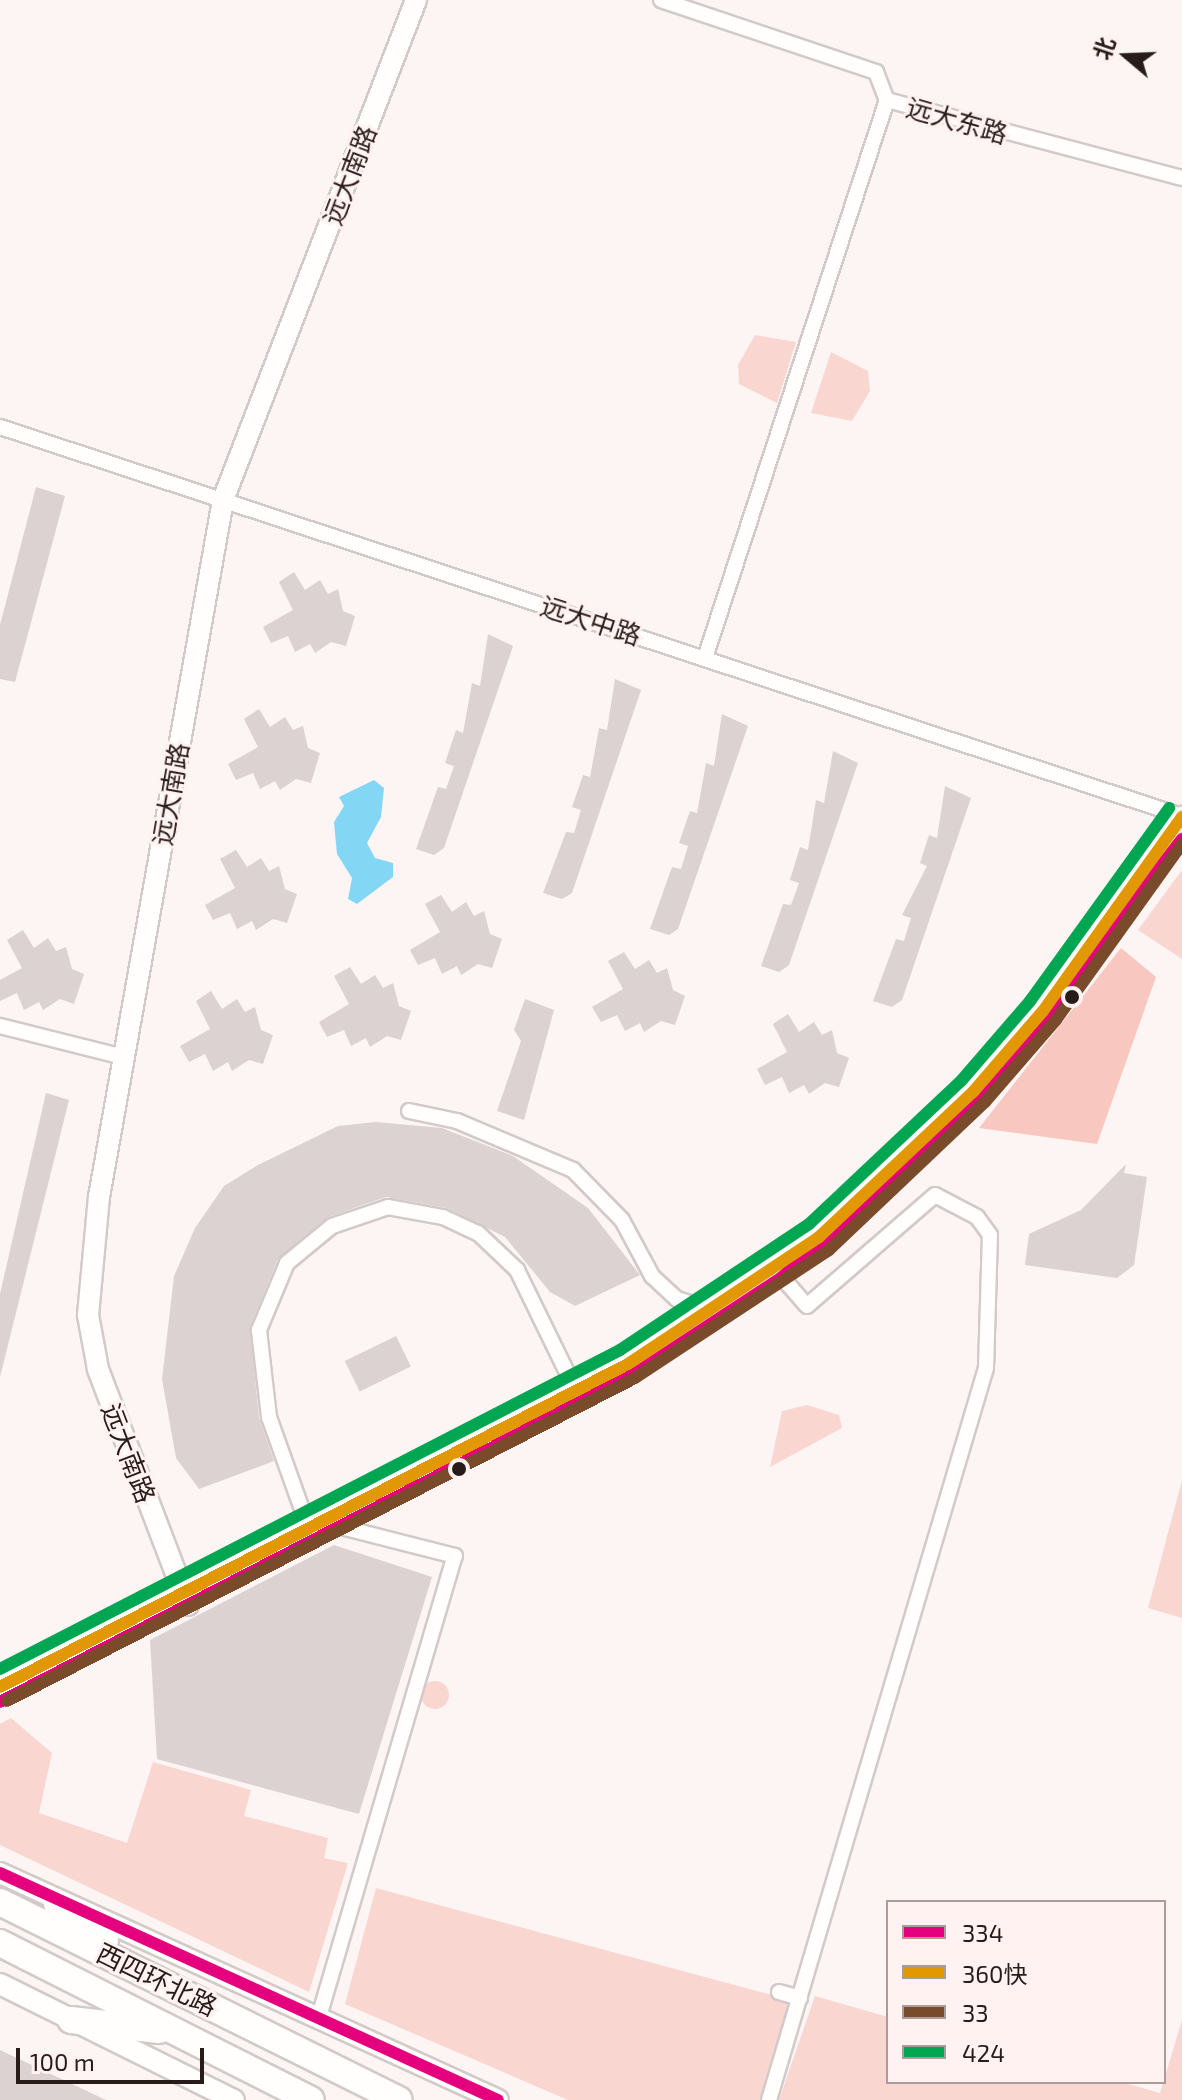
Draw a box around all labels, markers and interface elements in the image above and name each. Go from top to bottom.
north arrow [1086,16,1166,96]
text: 北 [1087,34,1119,63]
street label: 远大东路 [903,91,1011,149]
street label: 远大南路 [316,121,382,229]
street label: 远大中路 [537,589,645,651]
street label: 远大南路 [146,740,194,848]
unlabelled marker [1064,989,1080,1005]
street label: 远大南路 [96,1399,162,1507]
unlabelled marker [451,1461,467,1477]
legend [886,1900,1166,2084]
text: 334 [962,1918,1003,1947]
street label: 西四环北路 [92,1936,222,2022]
text: 360快 [962,1959,1028,1988]
text: 33 [962,1998,989,2027]
scale bar [20,2032,208,2082]
text: 424 [962,2038,1005,2067]
text: 100 m [30,2047,95,2076]

